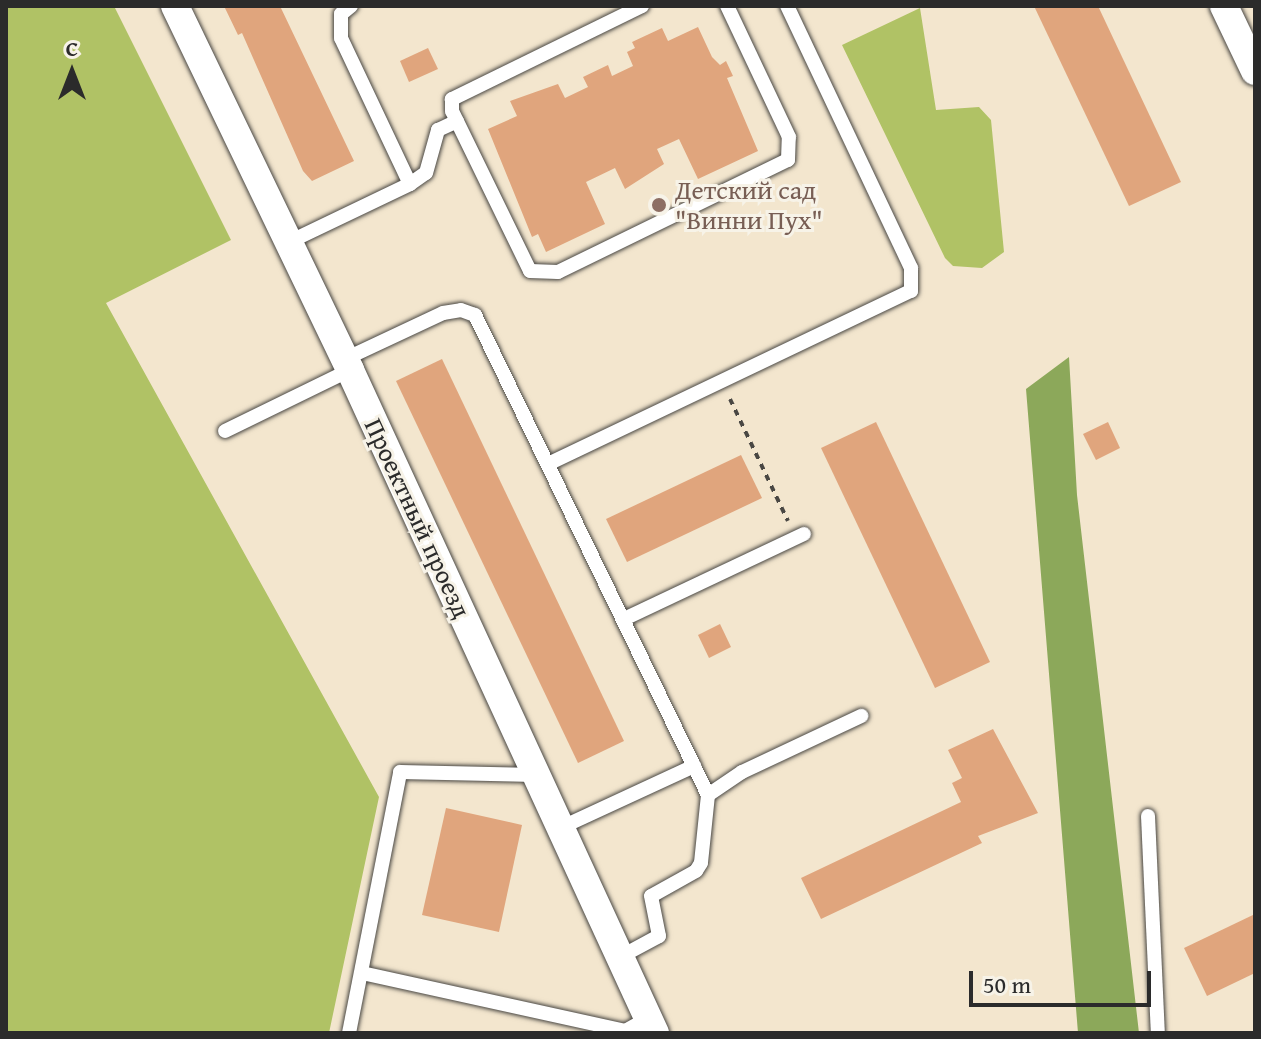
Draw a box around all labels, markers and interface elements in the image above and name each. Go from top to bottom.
north arrow [32,32,112,112]
text: С [66,32,78,64]
place label: Детский сад "Винни Пух" [675,174,823,236]
marker: Детский сад "Винни Пух" [650,196,668,214]
street label: Проектный проезд [358,413,478,623]
scale bar [973,955,1155,1005]
text: 50 m [983,967,1031,1002]

